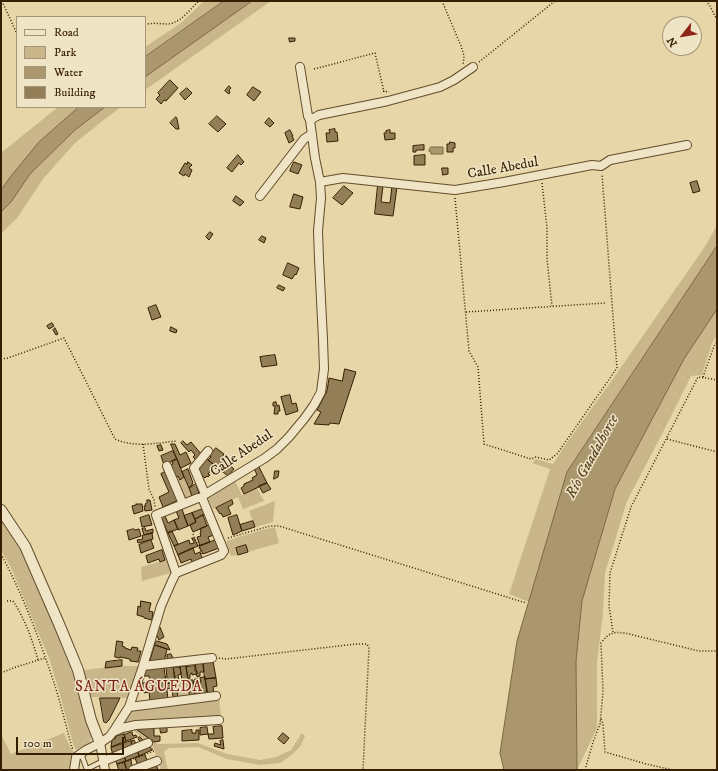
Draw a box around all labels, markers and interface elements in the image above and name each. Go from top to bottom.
legend [16,16,146,108]
north arrow [662,16,702,56]
text: Road [54,25,79,40]
text: N [664,34,681,49]
text: Park [54,45,76,60]
text: Water [54,65,83,80]
text: Building [54,85,95,100]
street label: Calle Abedul [466,155,540,183]
water label: Río Guadalhorce [563,412,623,502]
street label: Calle Abedul [208,427,276,481]
district label: SANTA ÁGUEDA [75,679,203,697]
scale bar [18,729,126,755]
text: 100 m [23,736,52,751]

